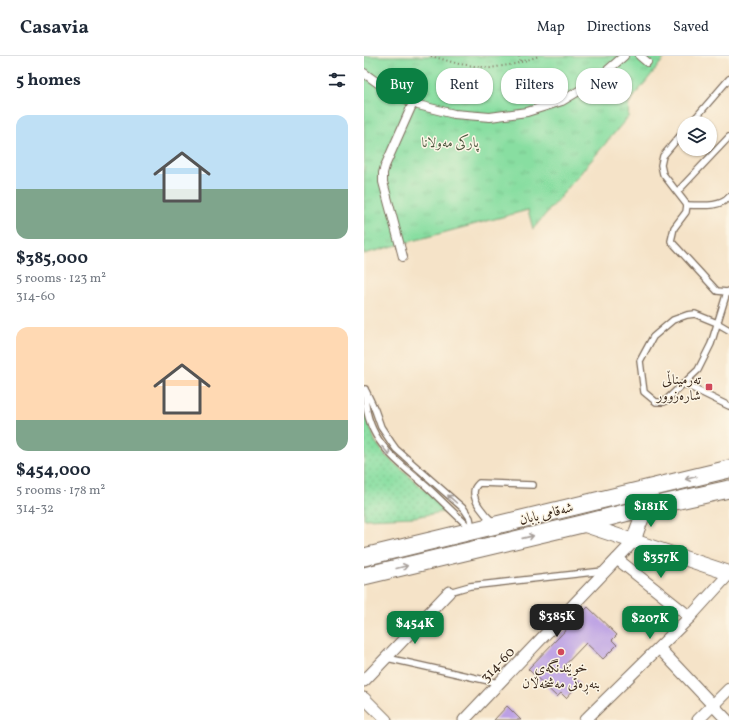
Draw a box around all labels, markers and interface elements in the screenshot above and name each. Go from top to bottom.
text: Casavia [20,15,89,41]
text: Map [537,18,565,37]
text: Directions [587,18,651,37]
text: Saved [673,18,709,37]
chip: Buy [376,68,428,104]
chip: Rent [436,68,493,104]
chip: Filters [501,68,568,104]
chip: New [576,68,632,104]
text: 5 homes [16,69,81,92]
icon: filters [326,69,348,91]
map controls [677,116,717,156]
button: layers [677,116,717,156]
park label: پارکی مەولانا [421,133,480,153]
icon: home [146,141,218,213]
text: $385,000 [16,247,88,270]
text: 5 rooms · 123 m² [16,270,106,288]
text: 314-60 [16,288,55,306]
icon: home [146,353,218,425]
place label: تەرمیناڵی شارەزوور [655,370,701,406]
marker: تەرمیناڵی شارەزوور [704,382,714,392]
one-way arrow [382,445,391,456]
text: $454,000 [16,459,91,482]
one-way arrow [685,474,698,482]
text: 5 rooms · 178 m² [16,482,105,500]
one-way arrow [447,494,458,503]
pin: $181K [623,494,679,528]
text: $181K [634,498,668,516]
street label: شەقامی بابان [517,499,575,530]
text: 314-32 [16,500,54,518]
one-way arrow [521,532,534,540]
pin: $357K [633,545,689,579]
text: $357K [643,549,679,567]
one-way arrow [395,563,408,570]
pin: $385K [529,604,585,638]
pin: $207K [622,606,678,640]
text: $385K [539,608,575,626]
text: $207K [631,610,669,628]
pin: $454K [387,611,443,645]
text: $454K [396,615,434,633]
street label: 314-60 [477,643,520,687]
marker: خوێندنگەی بنەڕەتی مەشخەڵان [556,647,566,657]
place label: خوێندنگەی بنەڕەتی مەشخەڵان [522,659,600,695]

